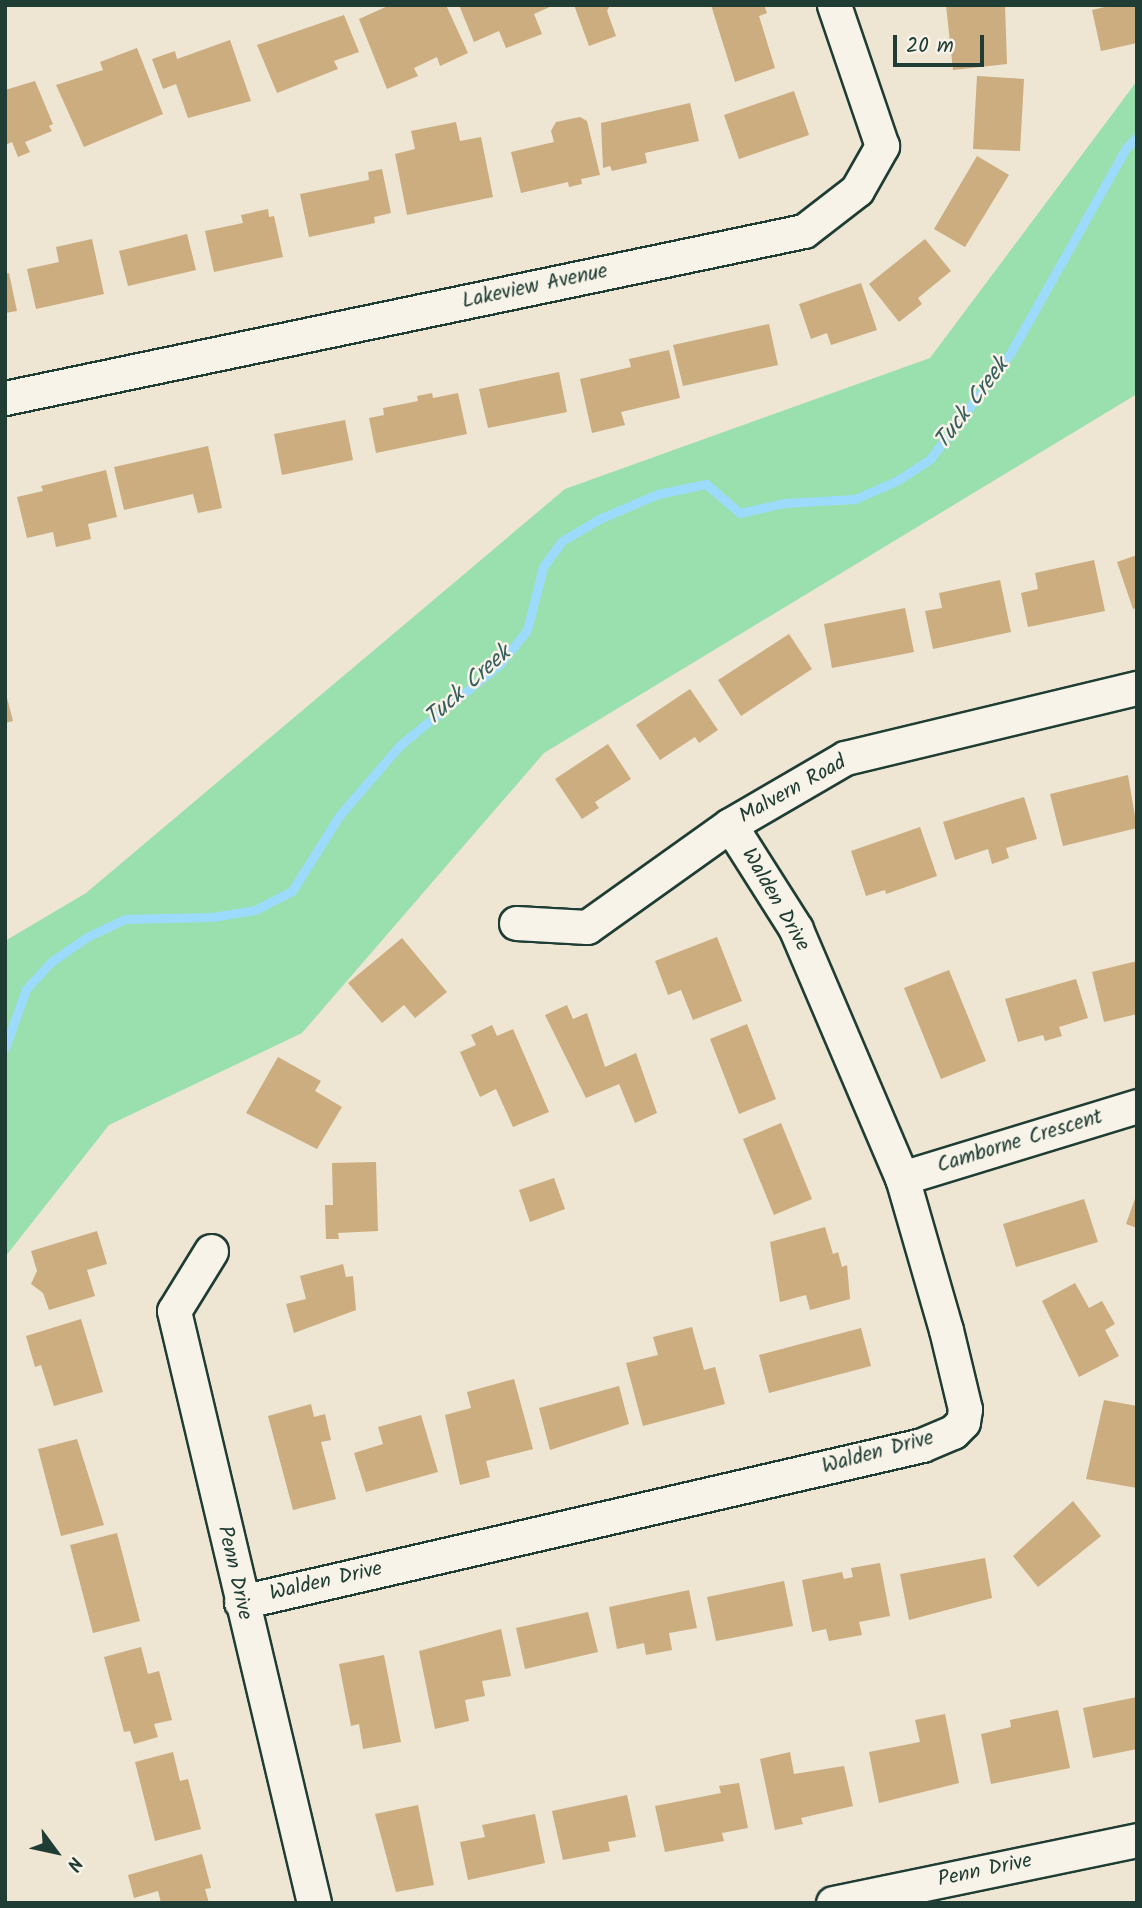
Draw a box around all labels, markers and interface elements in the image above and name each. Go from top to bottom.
scale bar [897,21,988,65]
text: 20 m [906,30,954,63]
street label: Lakeview Avenue [460,259,610,315]
water label: Tuck Creek [929,353,1015,455]
water label: Tuck Creek [419,640,517,732]
street label: Malvern Road [735,750,851,830]
street label: Walden Drive [735,844,815,956]
street label: Camborne Crescent [934,1105,1106,1179]
street label: Walden Drive [819,1426,937,1480]
street label: Penn Drive [211,1524,257,1622]
street label: Walden Drive [267,1557,385,1607]
north arrow [21,1817,91,1887]
street label: Penn Drive [936,1849,1034,1893]
text: N [58,1850,89,1877]

